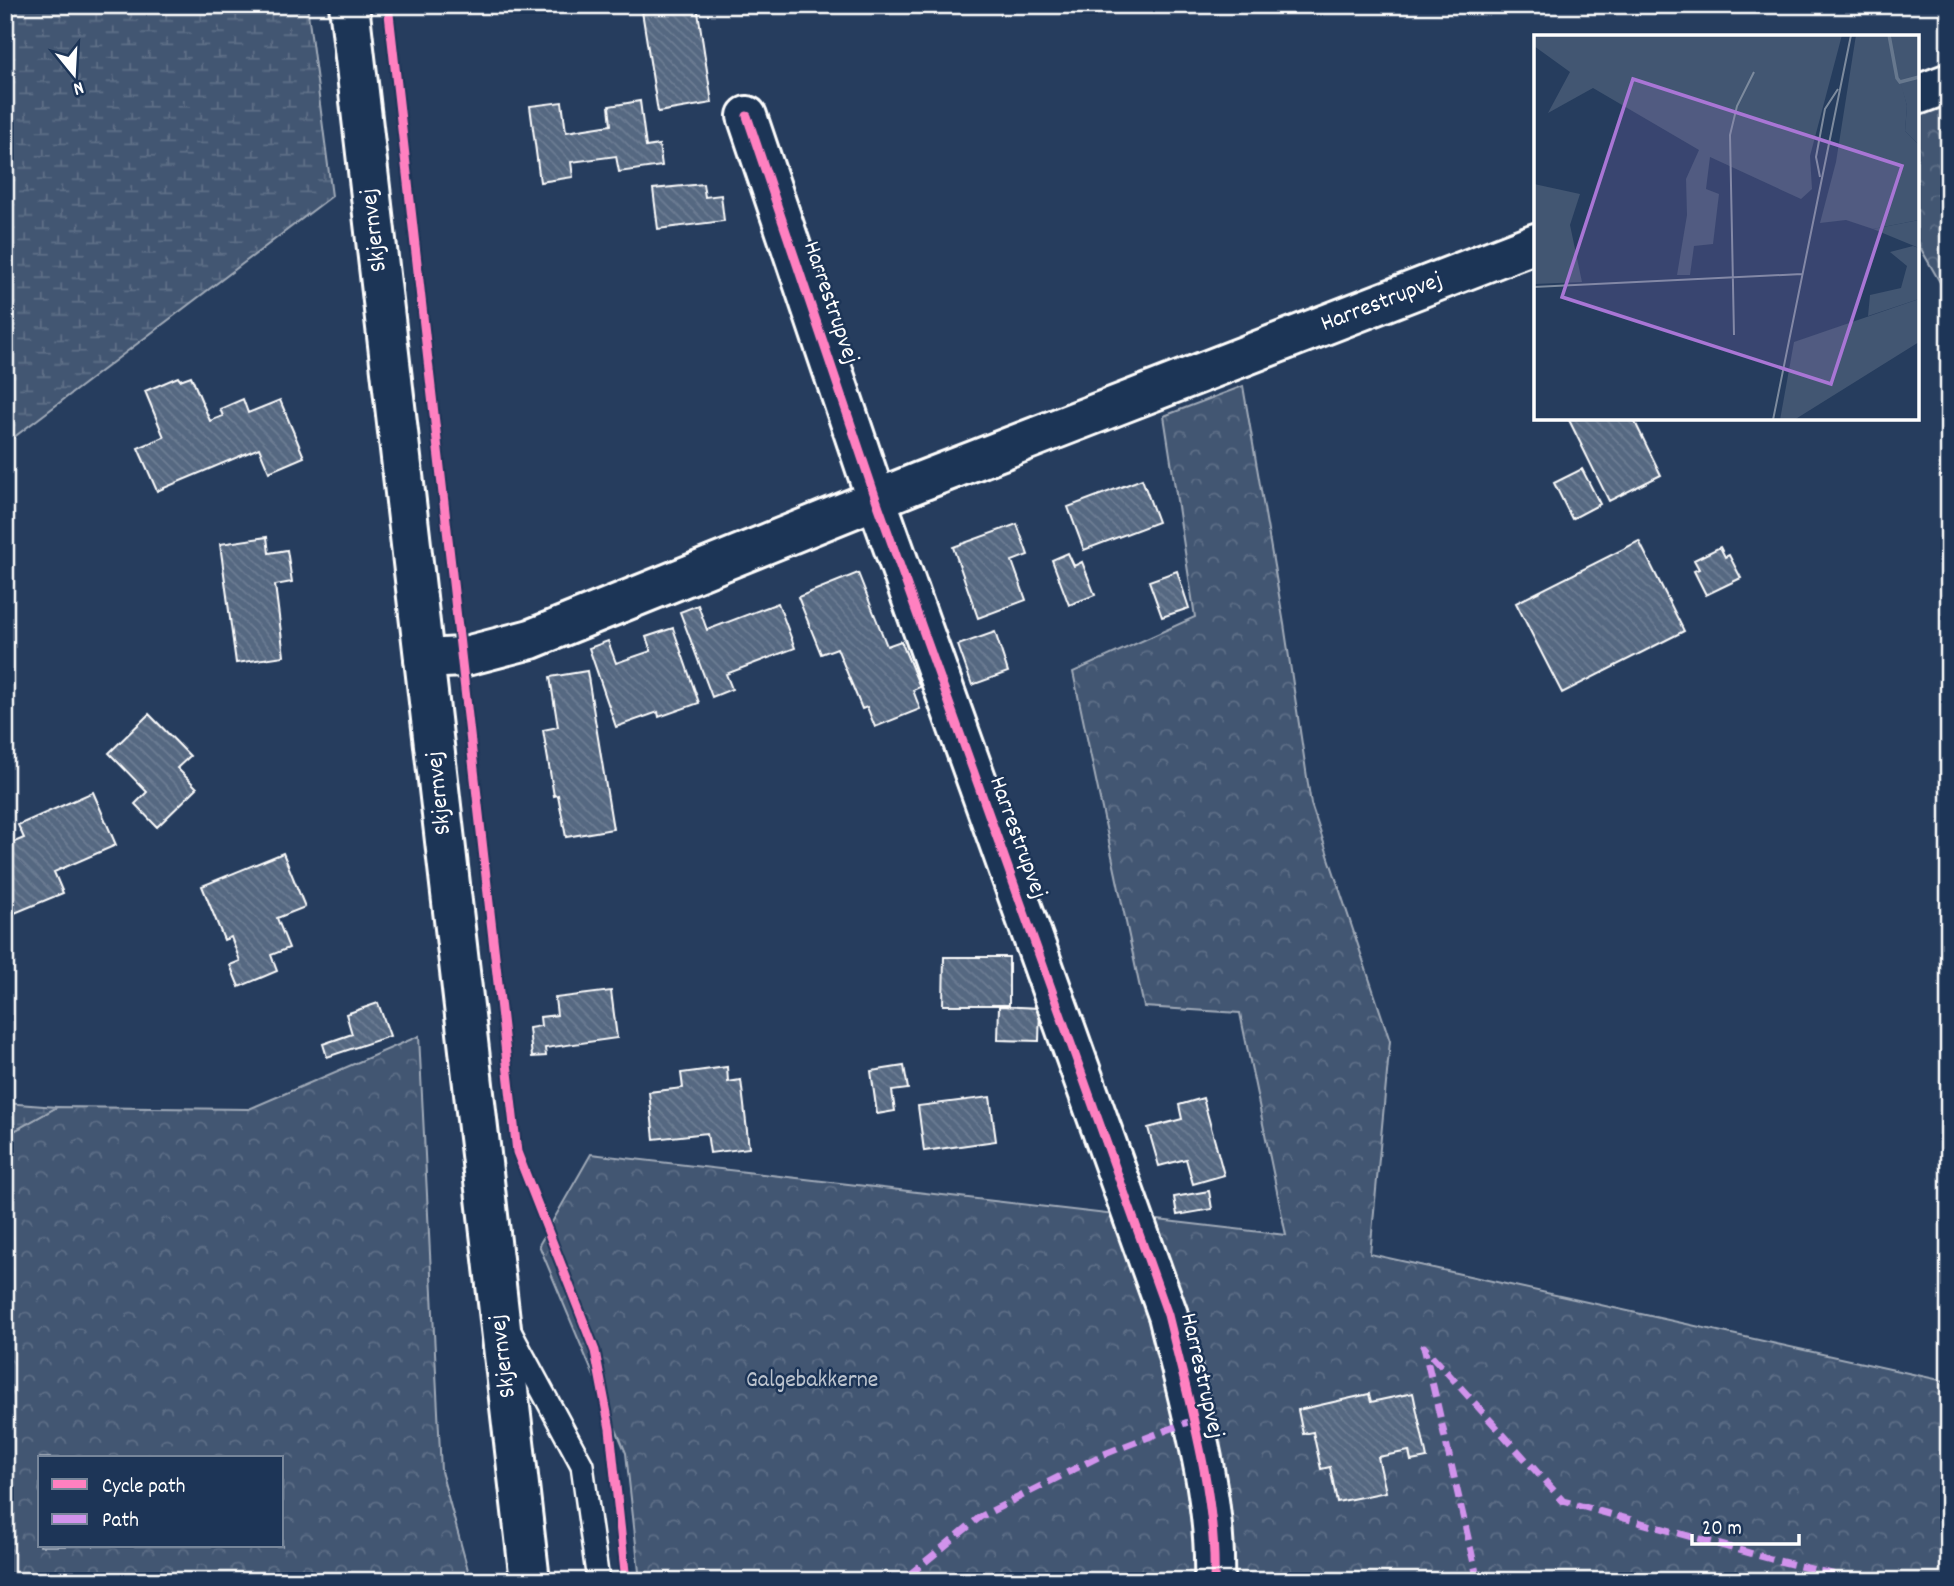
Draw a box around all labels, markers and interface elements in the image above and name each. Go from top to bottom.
inset map [1534,35,1919,420]
north arrow [38,38,108,108]
text: N [70,73,87,101]
street label: Skjernvej [353,186,397,274]
street label: Harrestrupvej [793,237,867,369]
street label: Harrestrupvej [1316,264,1448,342]
street label: Skjernvej [419,749,461,837]
street label: Harrestrupvej [979,772,1055,904]
street label: Harrestrupvej [1170,1310,1232,1442]
street label: Skjernvej [482,1312,526,1400]
park label: Galgebakkerne [746,1364,878,1398]
legend [38,1456,284,1548]
text: Cycle path [102,1473,185,1503]
scale bar [1692,1502,1798,1546]
text: Path [102,1507,139,1537]
text: 20 m [1702,1515,1742,1545]

